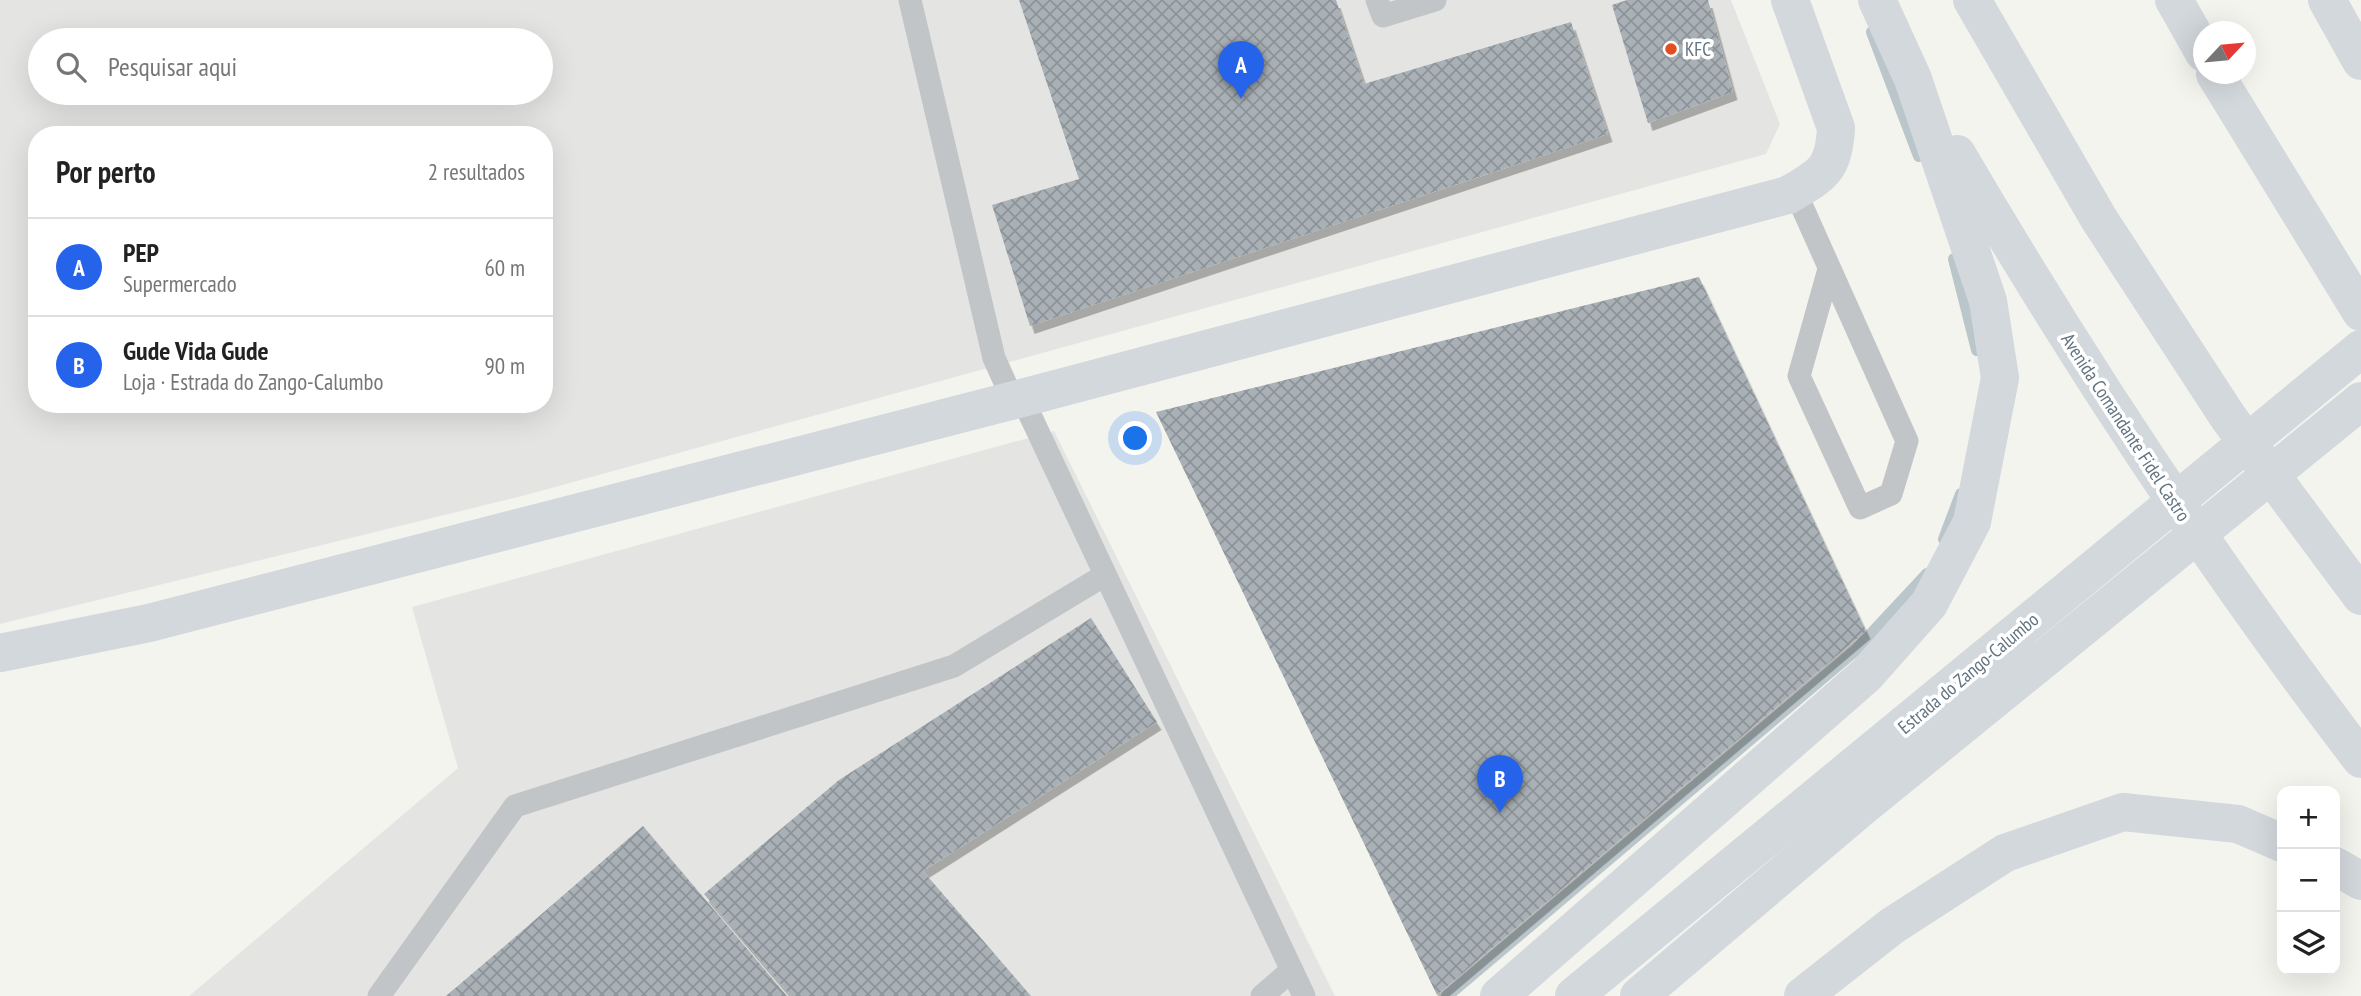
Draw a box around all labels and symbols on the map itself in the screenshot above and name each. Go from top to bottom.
north arrow [2193,21,2256,84]
place label: KFC [1685,37,1711,61]
pin: A [1218,41,1264,99]
marker: KFC [1663,41,1679,57]
street label: Avenida Comandante Fidel Castro [2056,328,2196,526]
your location [1118,421,1152,455]
street label: Estrada do Zango-Calumbo [1893,607,2043,739]
pin: B [1477,755,1523,813]

